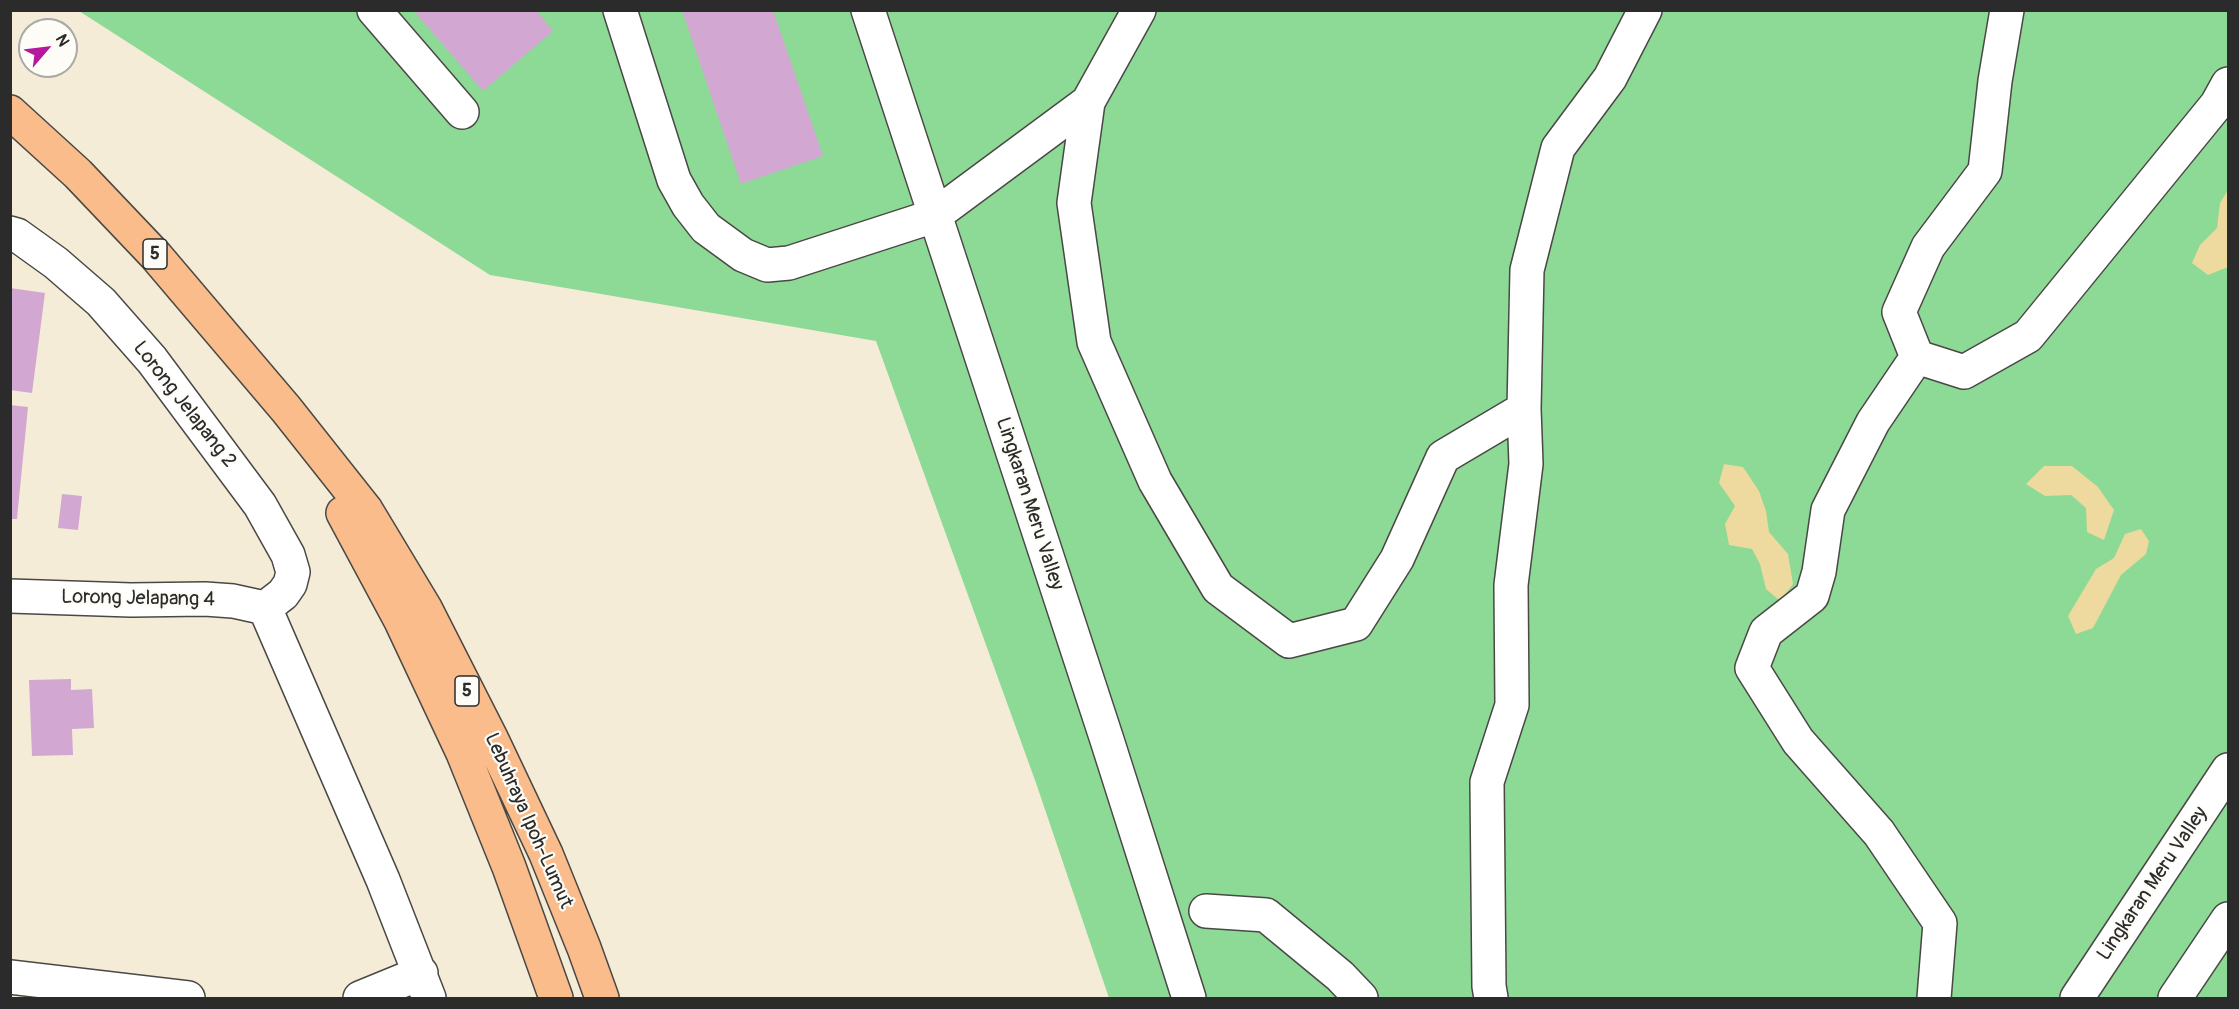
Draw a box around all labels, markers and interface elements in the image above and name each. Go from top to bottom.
north arrow [18,18,78,78]
text: N [51,31,73,50]
road number: 5 [143,239,167,269]
street label: Lorong Jelapang 2 [127,337,241,473]
street label: Lingkaran Meru Valley [990,415,1068,593]
street label: Lorong Jelapang 4 [61,586,215,612]
road number: 5 [455,676,479,706]
street label: Lebuhraya Ipoh-Lumut [479,730,577,912]
street label: Lingkaran Meru Valley [2093,803,2213,965]

